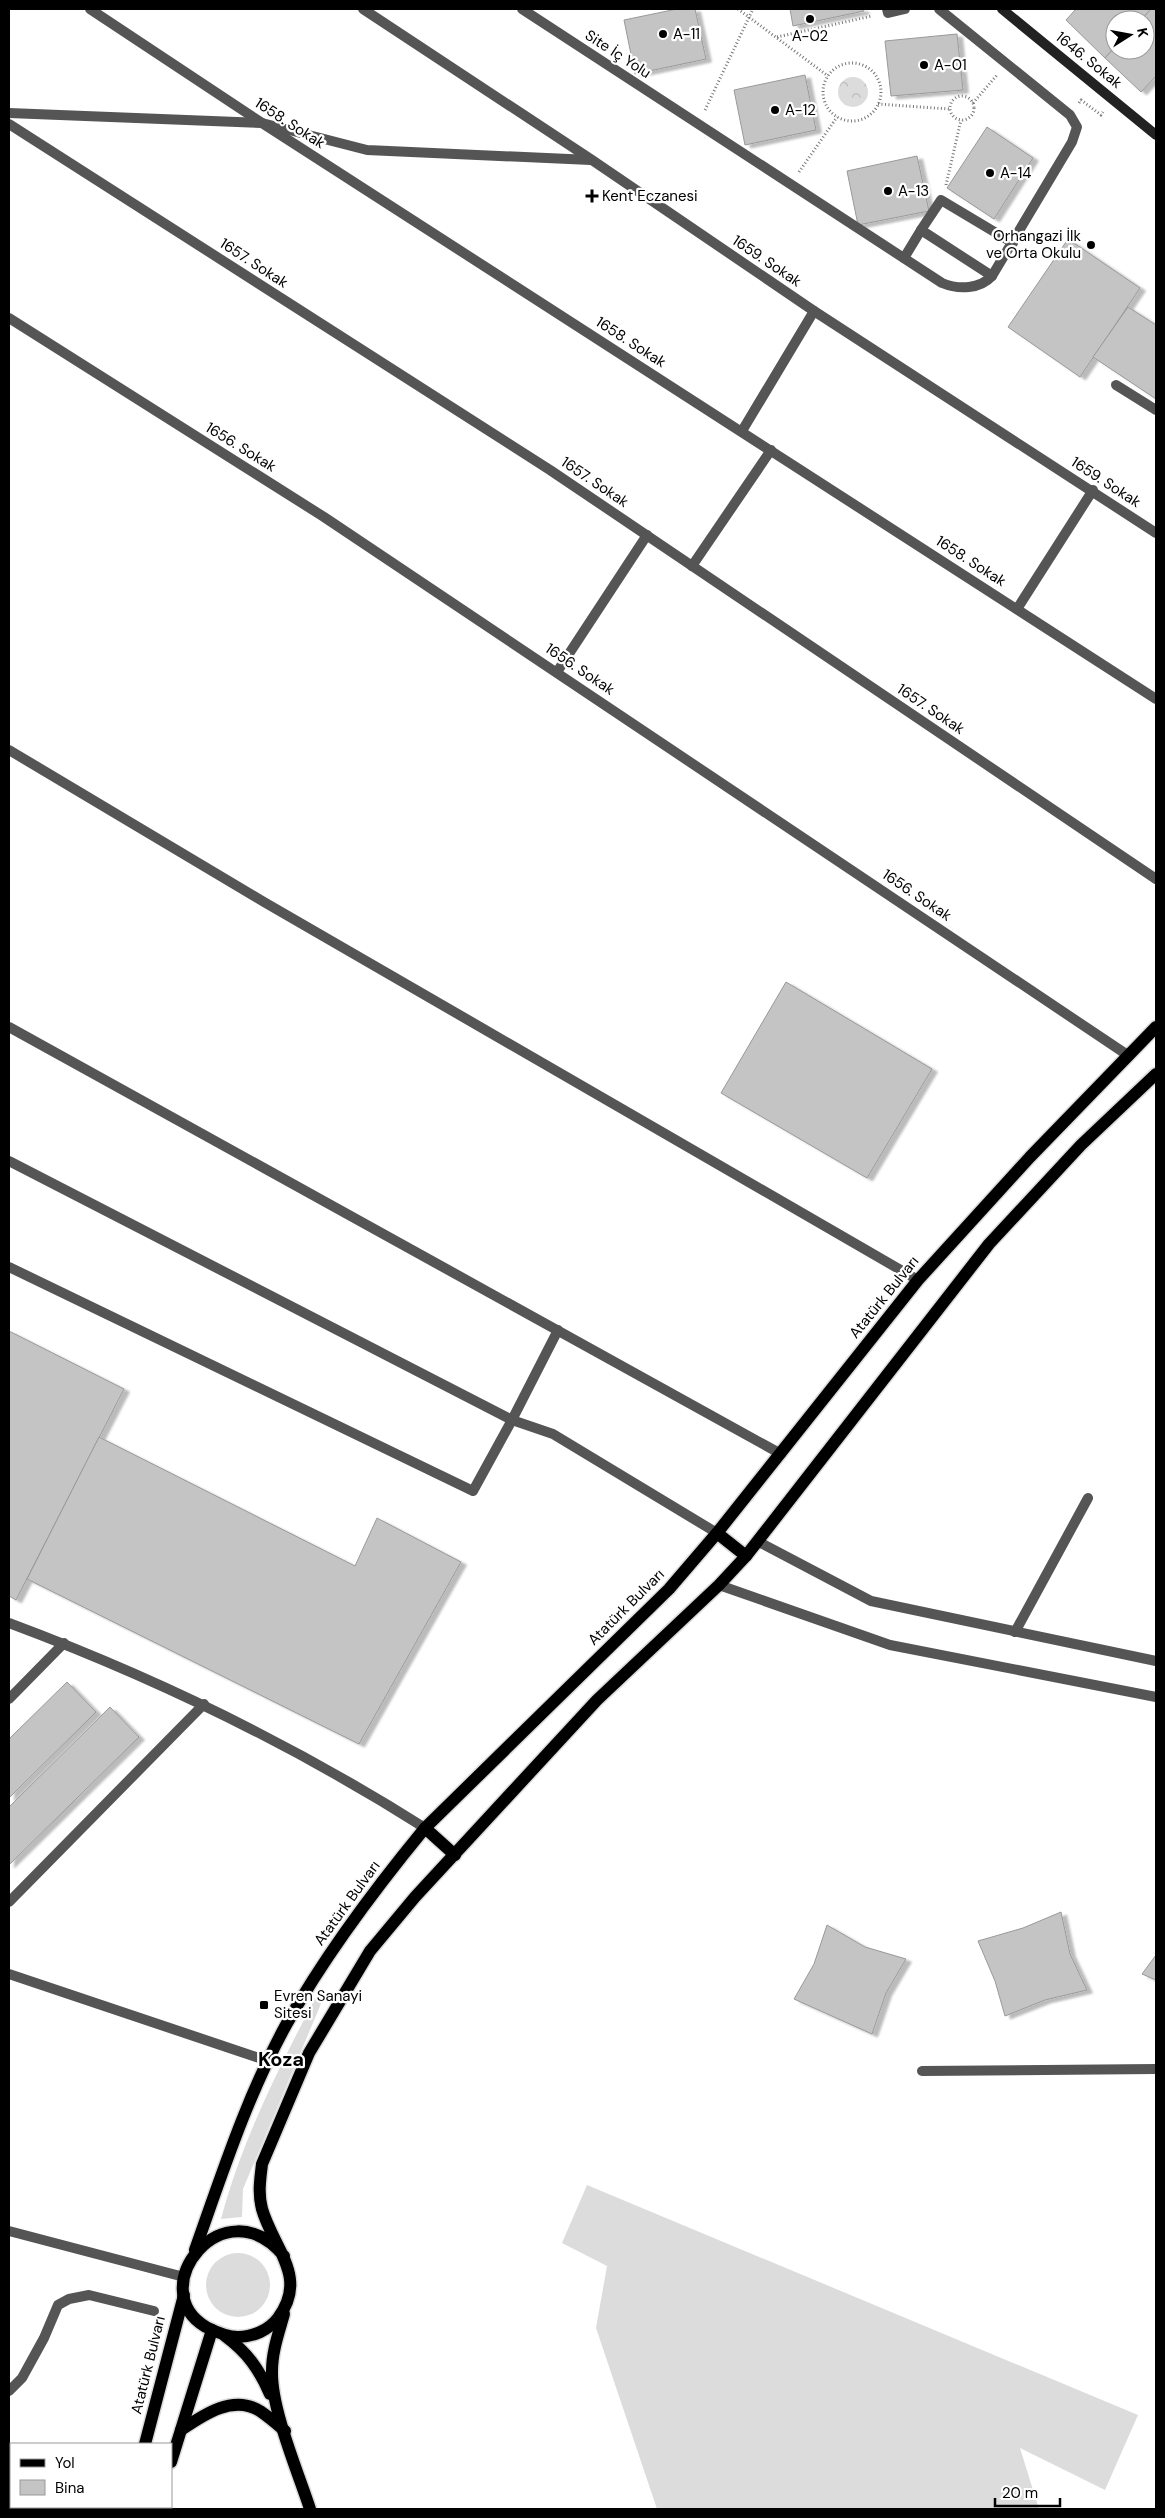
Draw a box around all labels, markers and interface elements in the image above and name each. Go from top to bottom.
north arrow [1105,10,1155,60]
marker: A-02 [804,13,816,25]
place label: A-11 [673,24,700,44]
street label: Site İç Yolu [581,25,655,83]
place label: A-02 [792,26,828,46]
text: K [1133,26,1152,39]
street label: 1646. Sokak [1052,27,1127,93]
marker: A-11 [657,28,669,40]
place label: A-01 [934,55,967,75]
marker: A-01 [918,59,930,71]
street label: 1658. Sokak [251,93,329,153]
place label: A-12 [785,100,816,120]
marker: A-12 [769,104,781,116]
place label: A-14 [1000,163,1031,183]
marker: A-14 [984,167,996,179]
place label: A-13 [898,181,929,201]
marker: A-13 [882,185,894,197]
place label: Kent Eczanesi [602,186,698,206]
marker: Kent Eczanesi [586,190,598,202]
place label: Orhangazi İlk ve Orta Okulu [986,226,1081,263]
street label: 1659. Sokak [729,231,806,292]
street label: 1657. Sokak [216,233,292,293]
marker: Orhangazi İlk ve Orta Okulu [1085,239,1097,251]
street label: 1658. Sokak [592,312,670,372]
street label: 1656. Sokak [202,417,280,477]
street label: 1657. Sokak [557,452,633,512]
street label: 1659. Sokak [1067,452,1145,512]
street label: 1658. Sokak [932,531,1010,591]
street label: 1656. Sokak [541,638,619,700]
street label: 1657. Sokak [893,679,969,739]
street label: 1656. Sokak [878,864,956,926]
street label: Atatürk Bulvarı [845,1252,923,1342]
street label: Atatürk Bulvarı [583,1564,669,1650]
street label: Atatürk Bulvarı [309,1857,385,1949]
place label: Evren Sanayi Sitesi [274,1986,362,2023]
marker: Evren Sanayi Sitesi [258,1999,270,2011]
district label: Koza [258,2046,304,2072]
street label: Atatürk Bulvarı [126,2314,170,2416]
legend [10,2443,172,2508]
text: Yol [55,2453,75,2473]
scale bar [995,2476,1060,2508]
text: Bina [55,2478,84,2498]
text: 20 m [1002,2483,1038,2503]

